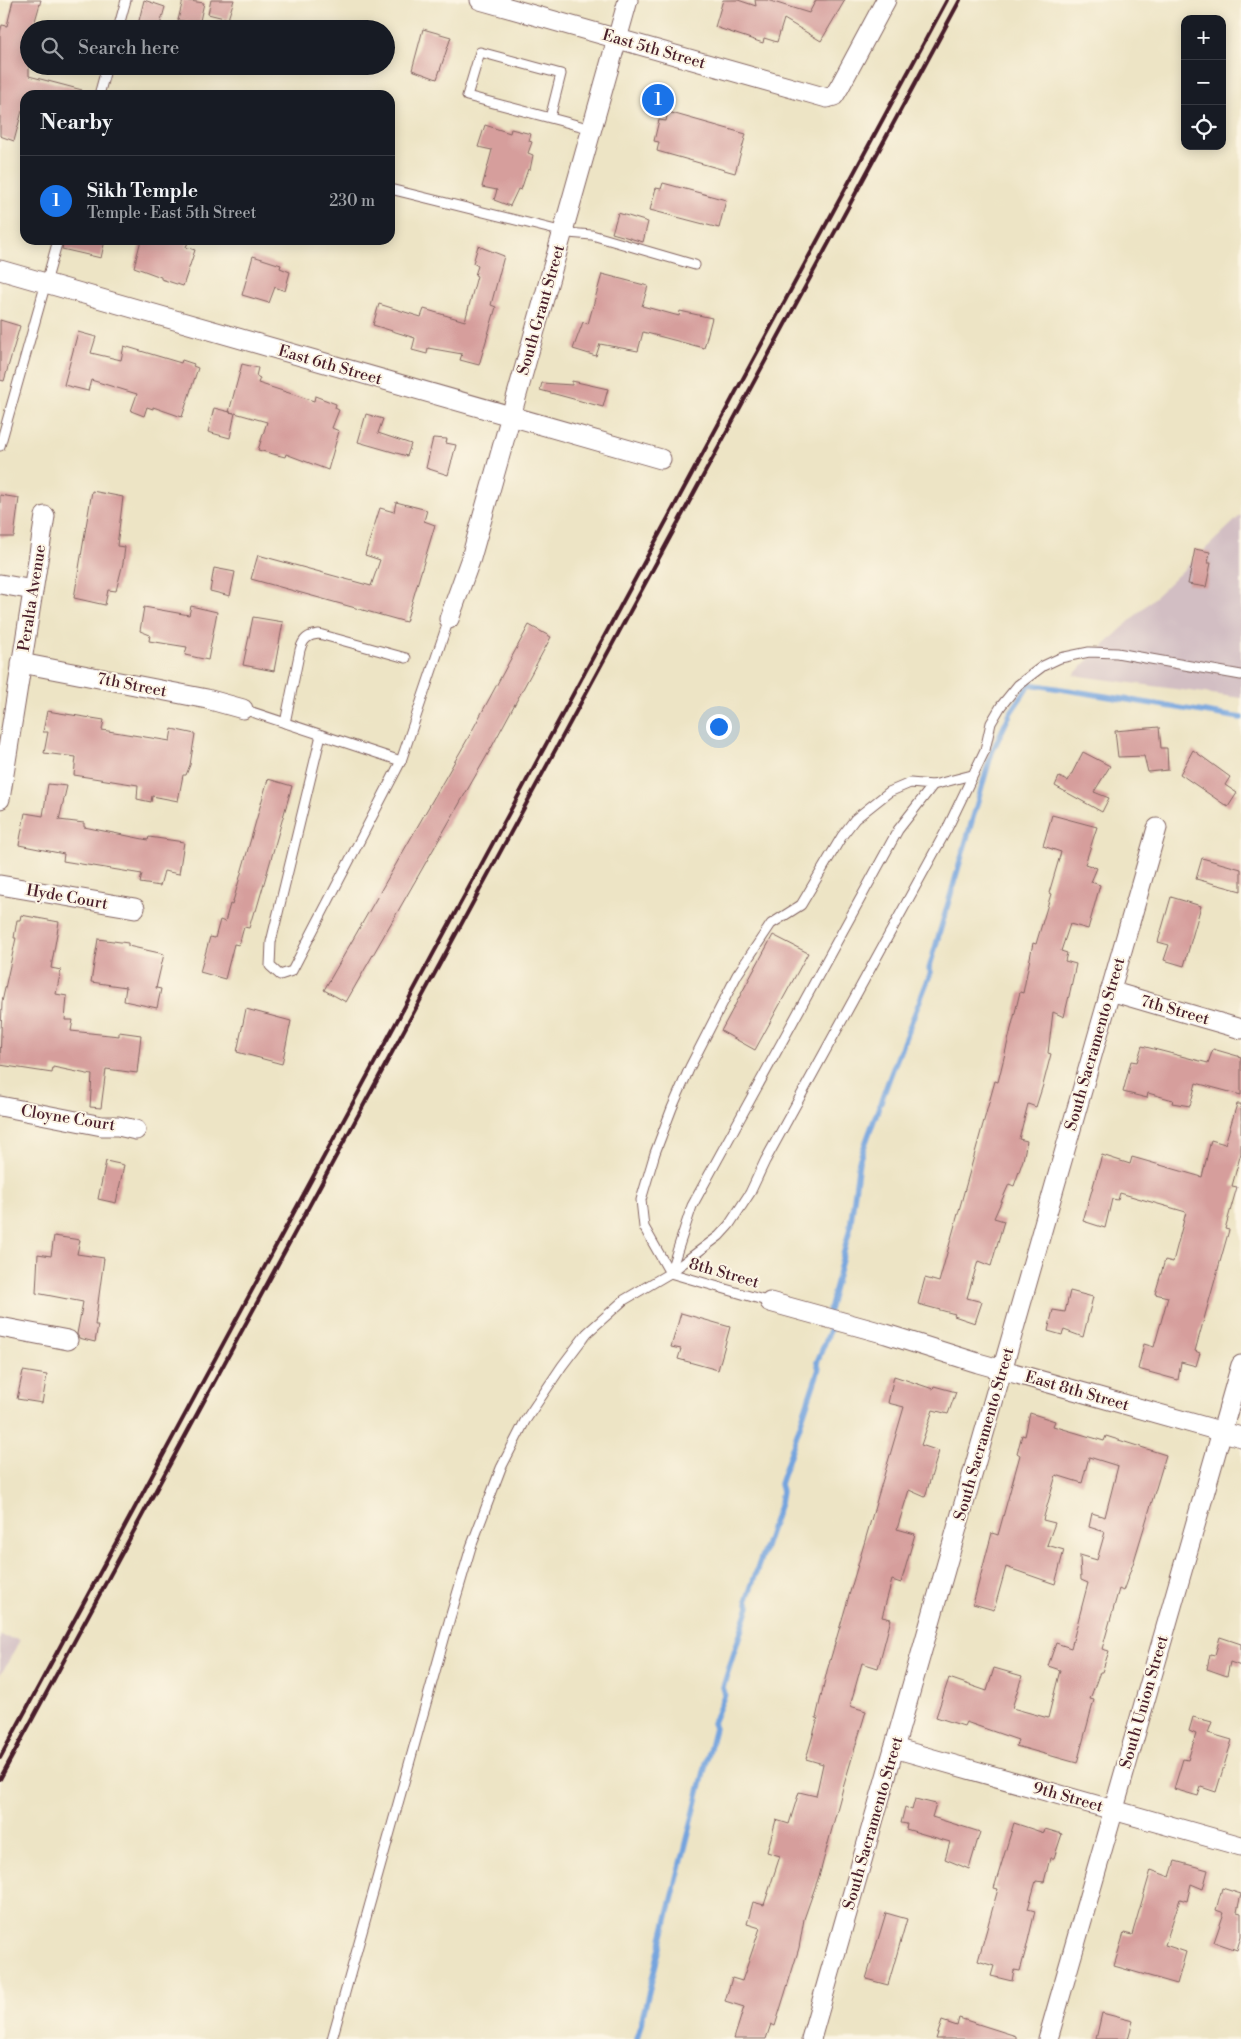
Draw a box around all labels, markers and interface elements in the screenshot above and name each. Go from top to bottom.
map controls [1181,15,1226,150]
button: + [1181,15,1226,60]
search box [20,20,395,75]
street label: East 5th Street [600,25,708,73]
icon: search [38,34,66,62]
text: Search here [78,36,179,60]
button: − [1181,60,1226,105]
pin: 1 [642,81,674,119]
button: locate [1181,105,1226,150]
text: Nearby [40,110,113,136]
text: Sikh Temple [87,179,198,203]
text: 1 [52,191,60,211]
text: 230 m [329,191,375,211]
text: Temple · East 5th Street [87,203,256,223]
street label: South Grant Street [513,242,569,377]
street label: East 6th Street [276,341,385,389]
street label: Peralta Avenue [14,543,50,653]
street label: 7th Street [96,668,169,702]
your location [706,714,732,740]
street label: Hyde Court [25,880,110,914]
street label: South Sacramento Street [1061,955,1129,1133]
street label: 7th Street [1138,991,1212,1029]
street label: Cloyne Court [19,1101,117,1135]
street label: 8th Street [687,1253,762,1293]
street label: South Sacramento Street [950,1345,1018,1523]
street label: East 8th Street [1023,1367,1132,1415]
street label: South Union Street [1115,1633,1173,1771]
street label: South Sacramento Street [839,1734,907,1912]
street label: 9th Street [1031,1777,1106,1817]

